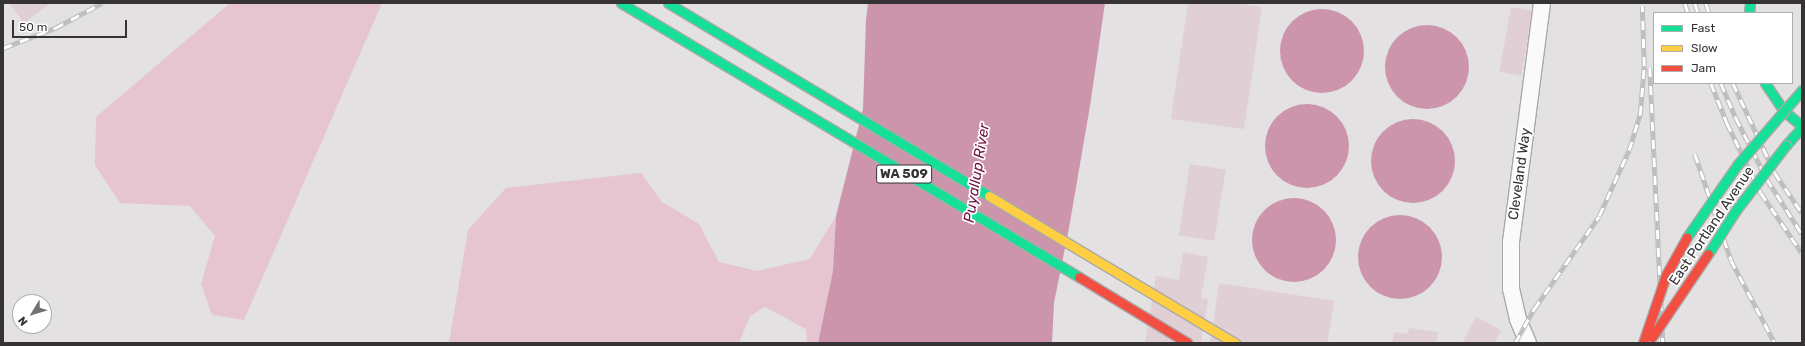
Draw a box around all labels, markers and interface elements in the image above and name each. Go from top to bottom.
scale bar [14,12,129,38]
legend [1653,12,1793,84]
text: 50 m [19,20,47,34]
text: Fast [1691,21,1715,35]
text: Slow [1691,41,1718,55]
text: Jam [1691,61,1716,75]
water label: Puyallup River [960,122,994,224]
street label: Cleveland Way [1505,127,1535,221]
road number: WA 509 [875,163,933,185]
street label: East Portland Avenue [1666,163,1758,289]
north arrow [12,294,52,334]
text: N [15,314,31,328]

